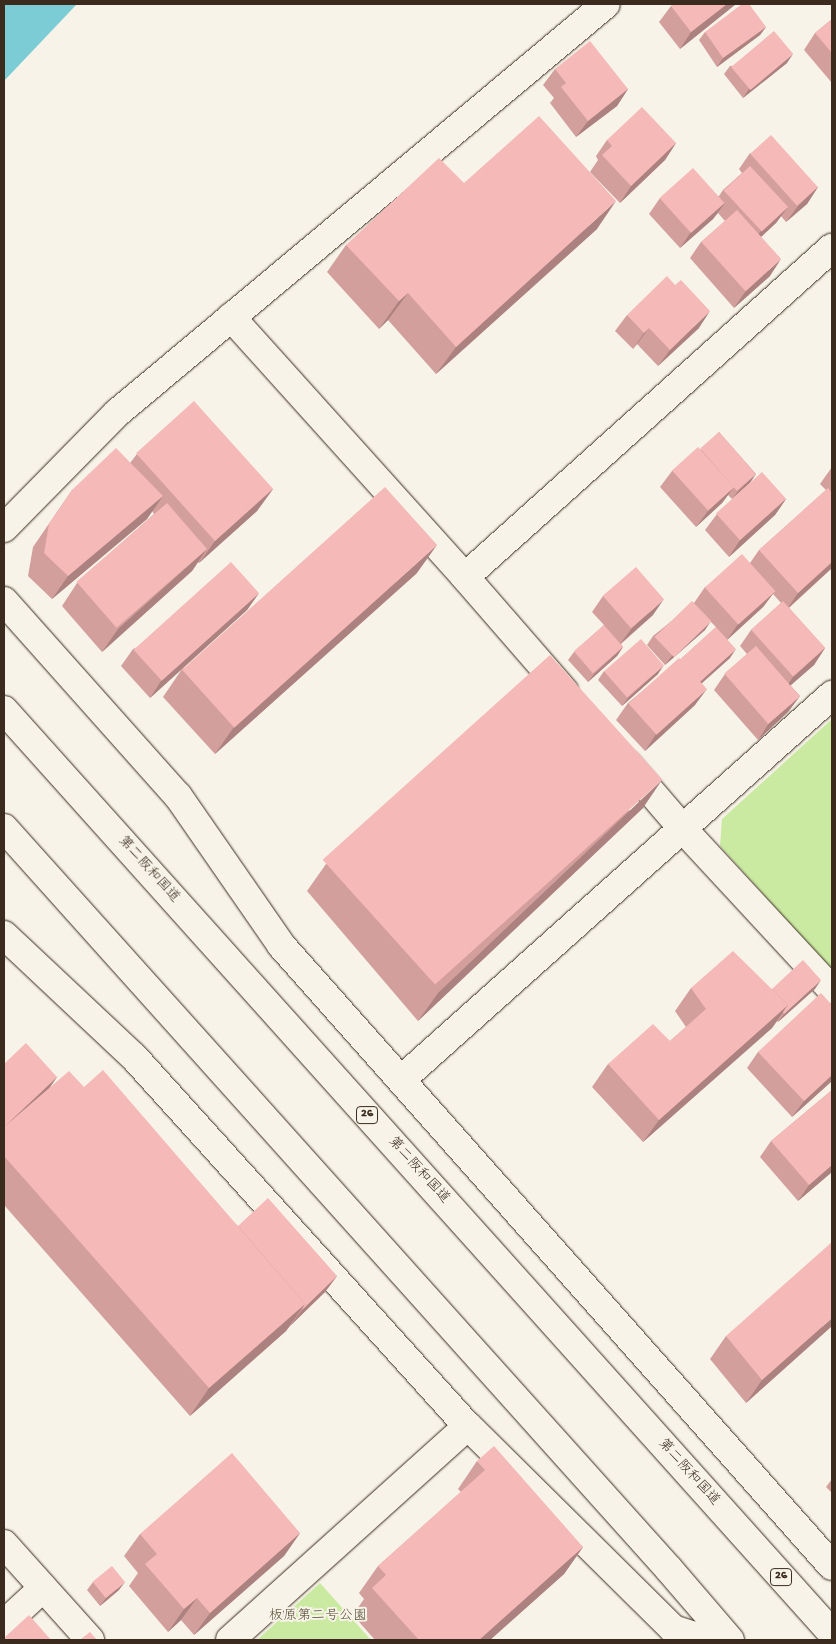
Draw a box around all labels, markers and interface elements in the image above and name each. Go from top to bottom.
street label: 第二阪和国道 [114,833,182,907]
road number: 26 [356,1106,378,1124]
street label: 第二阪和国道 [384,1134,452,1208]
street label: 第二阪和国道 [654,1436,722,1510]
road number: 26 [770,1568,792,1586]
park label: 板原第二号公園 [269,1609,367,1625]

